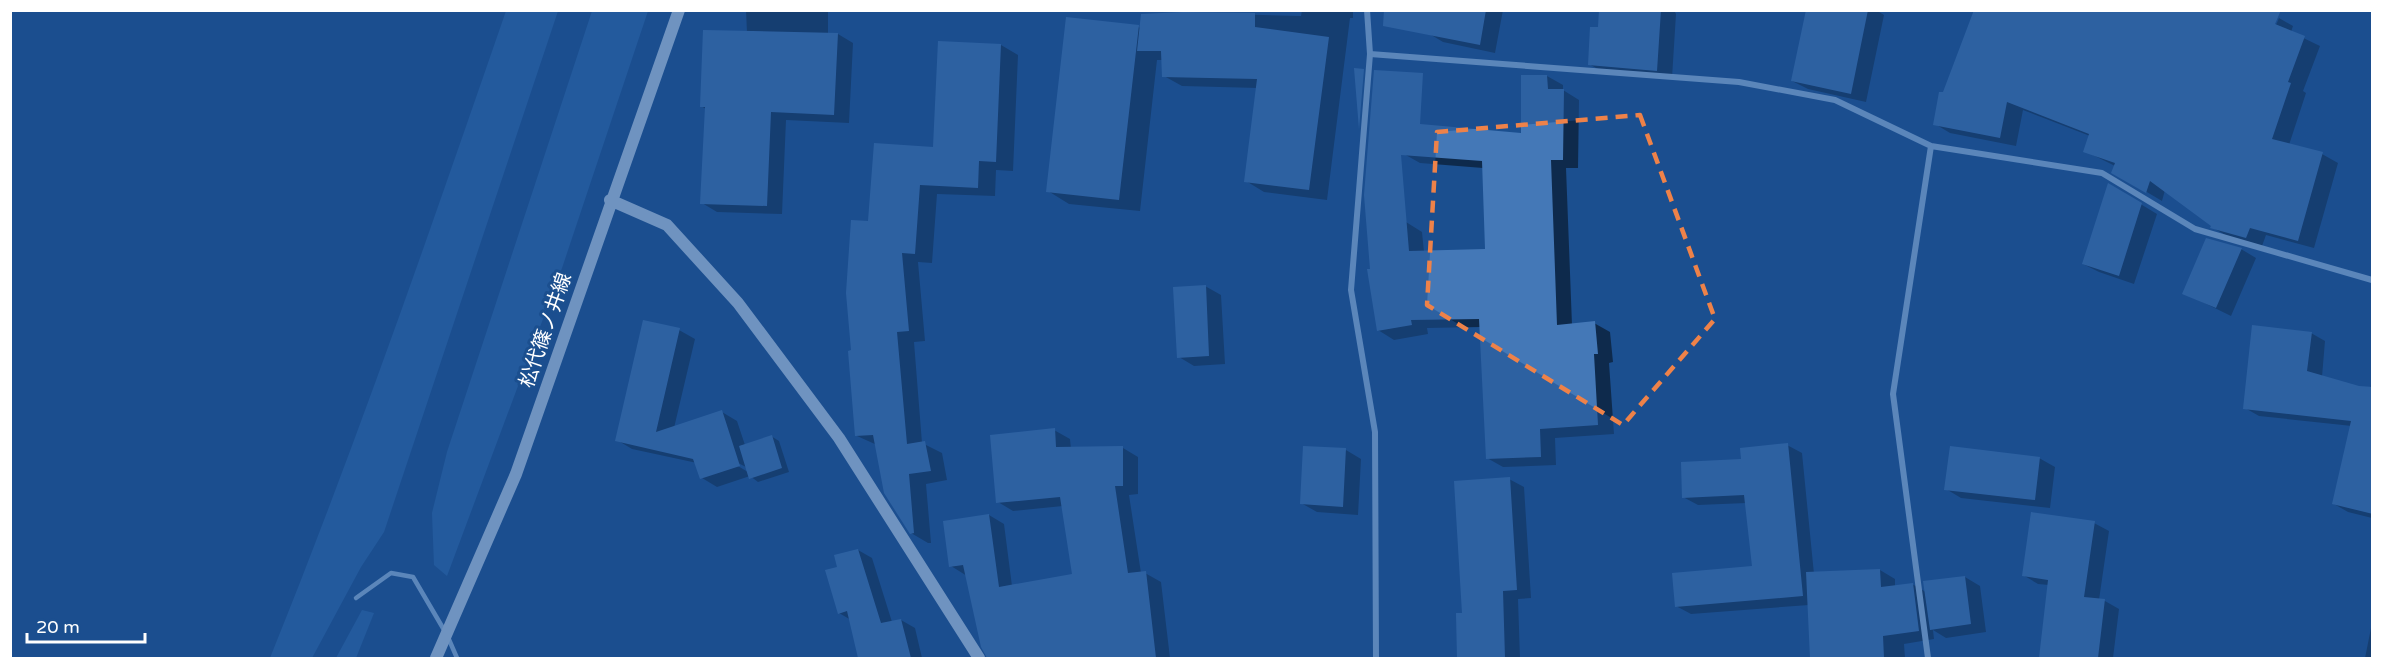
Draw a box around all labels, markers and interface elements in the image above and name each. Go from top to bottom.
street label: 松代篠ノ井線 [515,270,577,391]
scale bar [27,606,146,644]
text: 20 m [36,616,80,638]

